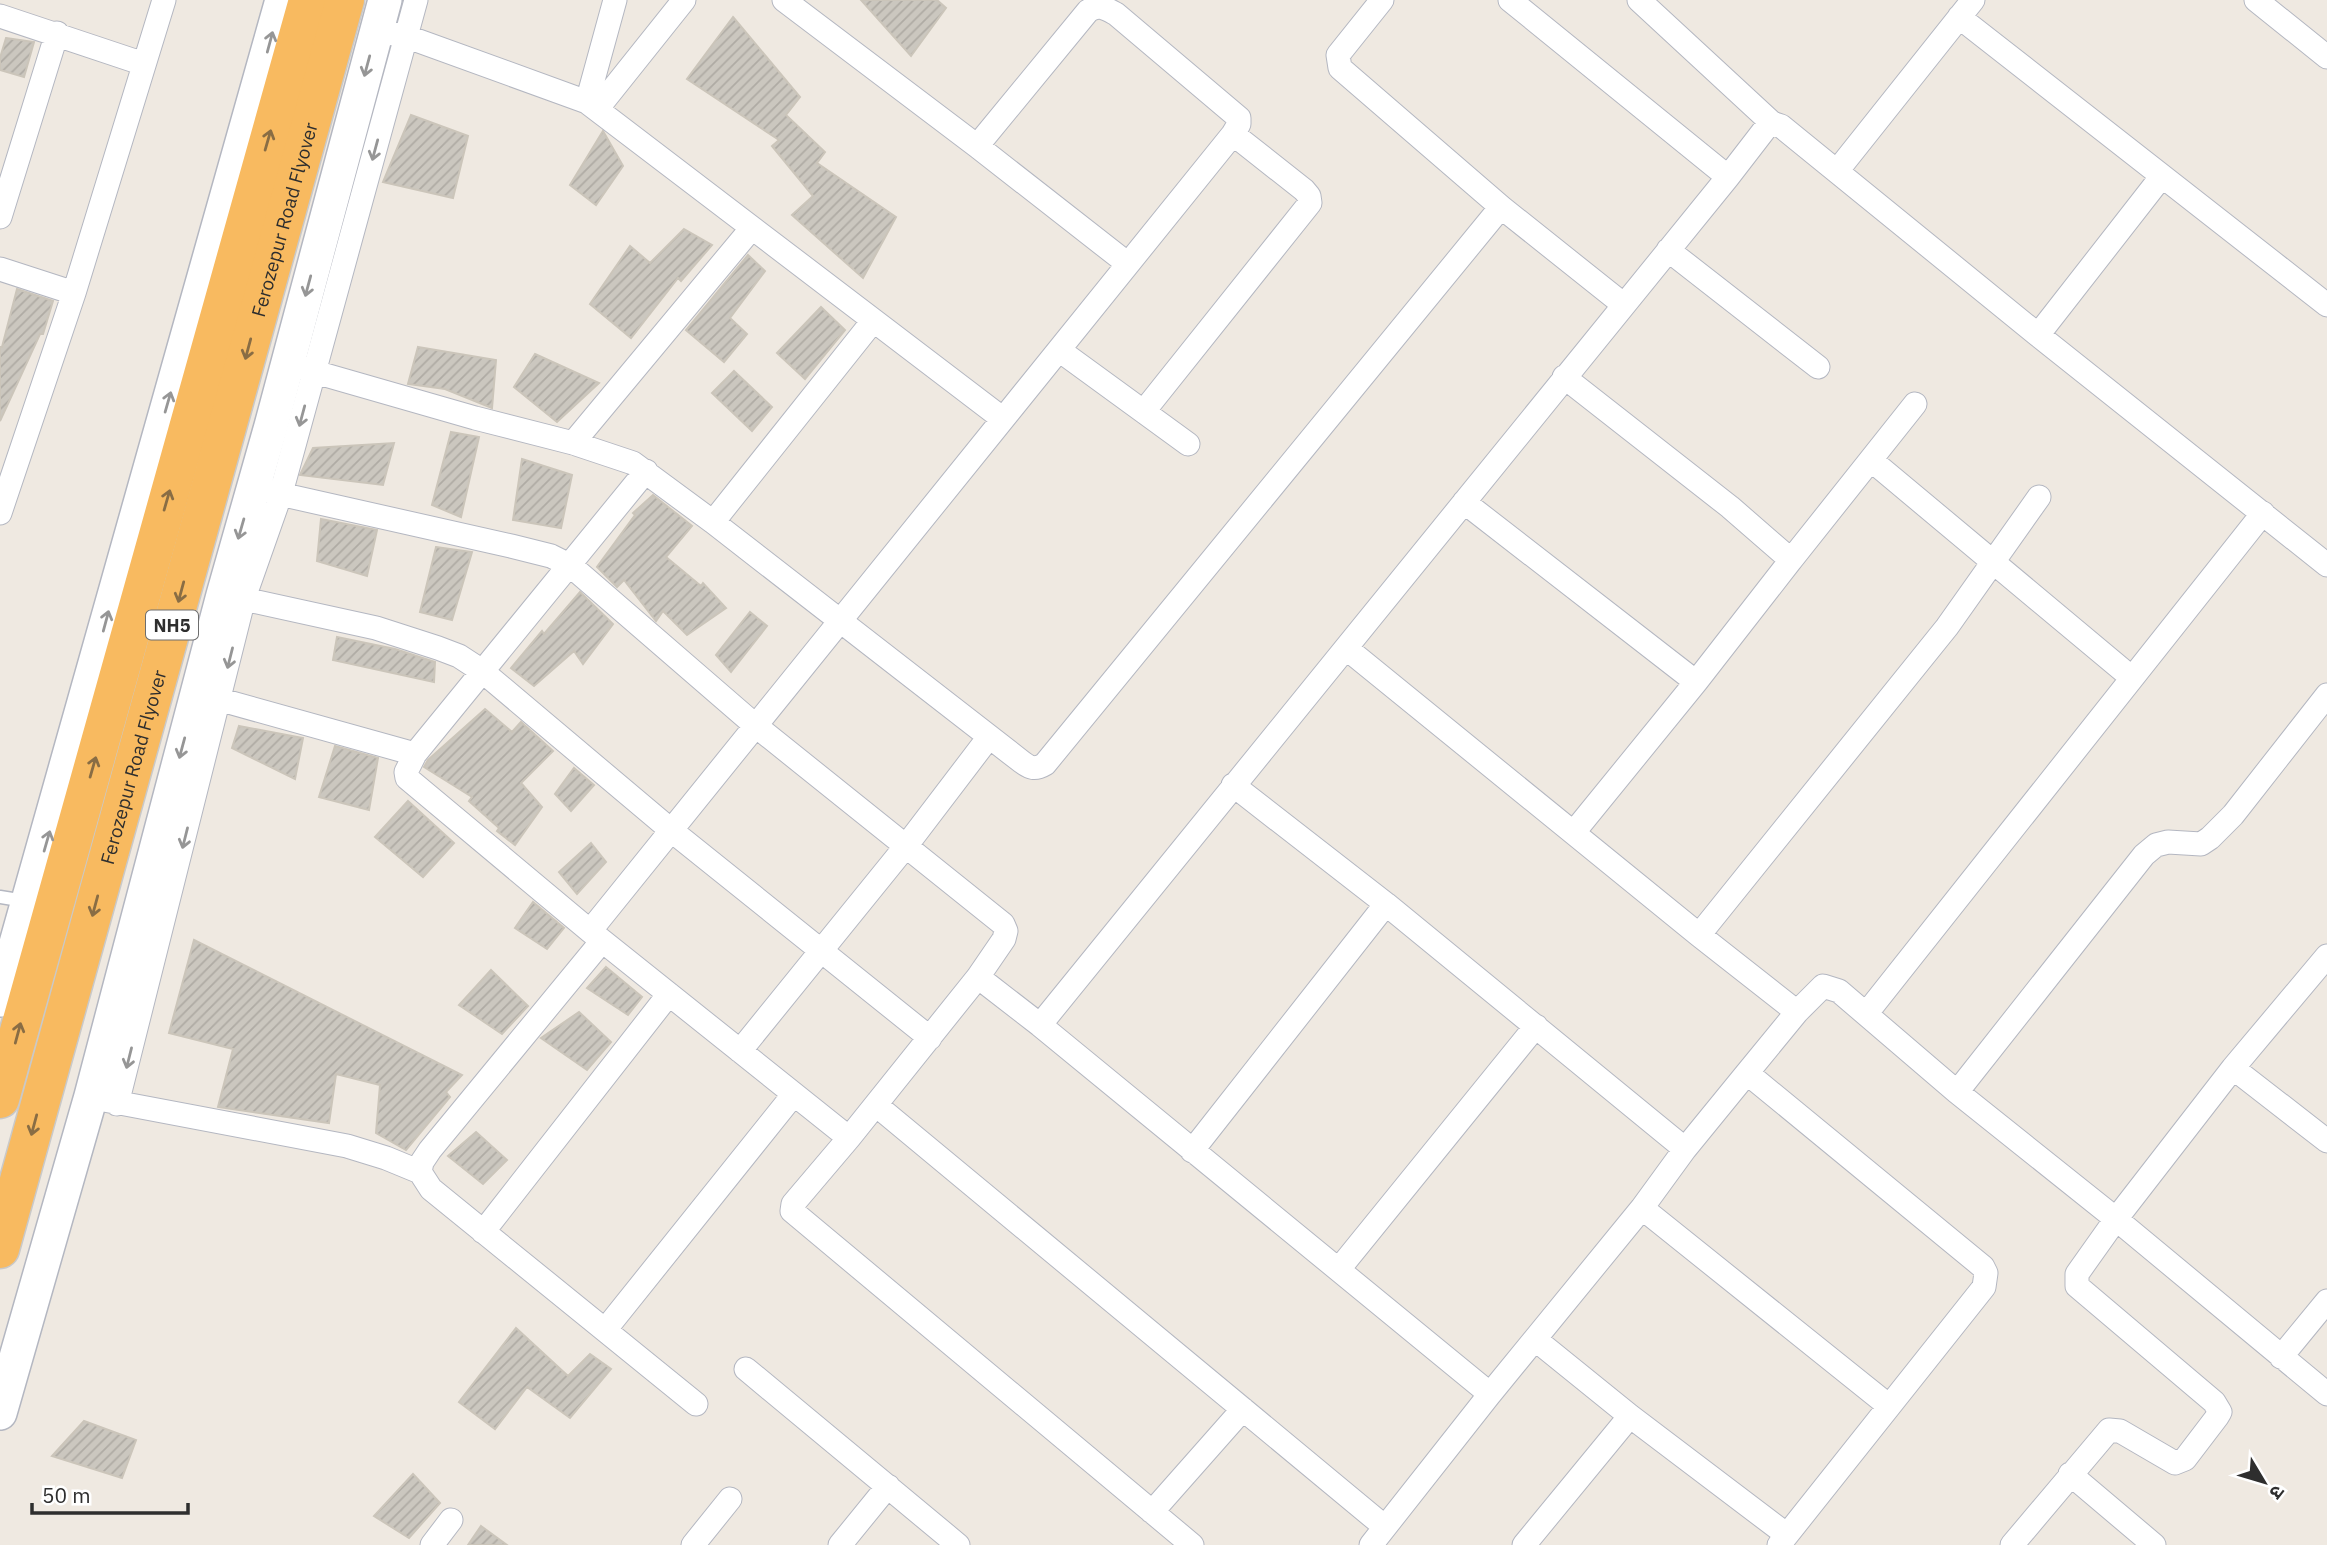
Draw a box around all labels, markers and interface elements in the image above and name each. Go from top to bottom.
one-way arrow [264,31,277,54]
one-way arrow [360,54,373,77]
street label: Ferozepur Road Flyover [246,120,323,319]
one-way arrow [263,129,276,151]
one-way arrow [368,138,381,160]
one-way arrow [301,274,314,296]
one-way arrow [241,338,254,360]
one-way arrow [162,391,175,414]
one-way arrow [295,405,308,427]
one-way arrow [162,490,175,512]
one-way arrow [234,517,247,539]
one-way arrow [174,581,187,603]
one-way arrow [101,610,114,632]
road number: NH5 [146,610,198,640]
one-way arrow [223,646,236,668]
street label: Ferozepur Road Flyover [95,667,171,867]
one-way arrow [175,737,188,759]
one-way arrow [87,756,100,778]
one-way arrow [178,826,191,849]
one-way arrow [41,830,54,852]
one-way arrow [88,894,101,917]
one-way arrow [12,1022,25,1045]
one-way arrow [122,1046,135,1069]
one-way arrow [27,1114,40,1136]
north arrow [2229,1447,2299,1517]
scale bar [32,1472,187,1516]
text: 50 m [42,1481,91,1509]
text: उ [2264,1481,2290,1505]

